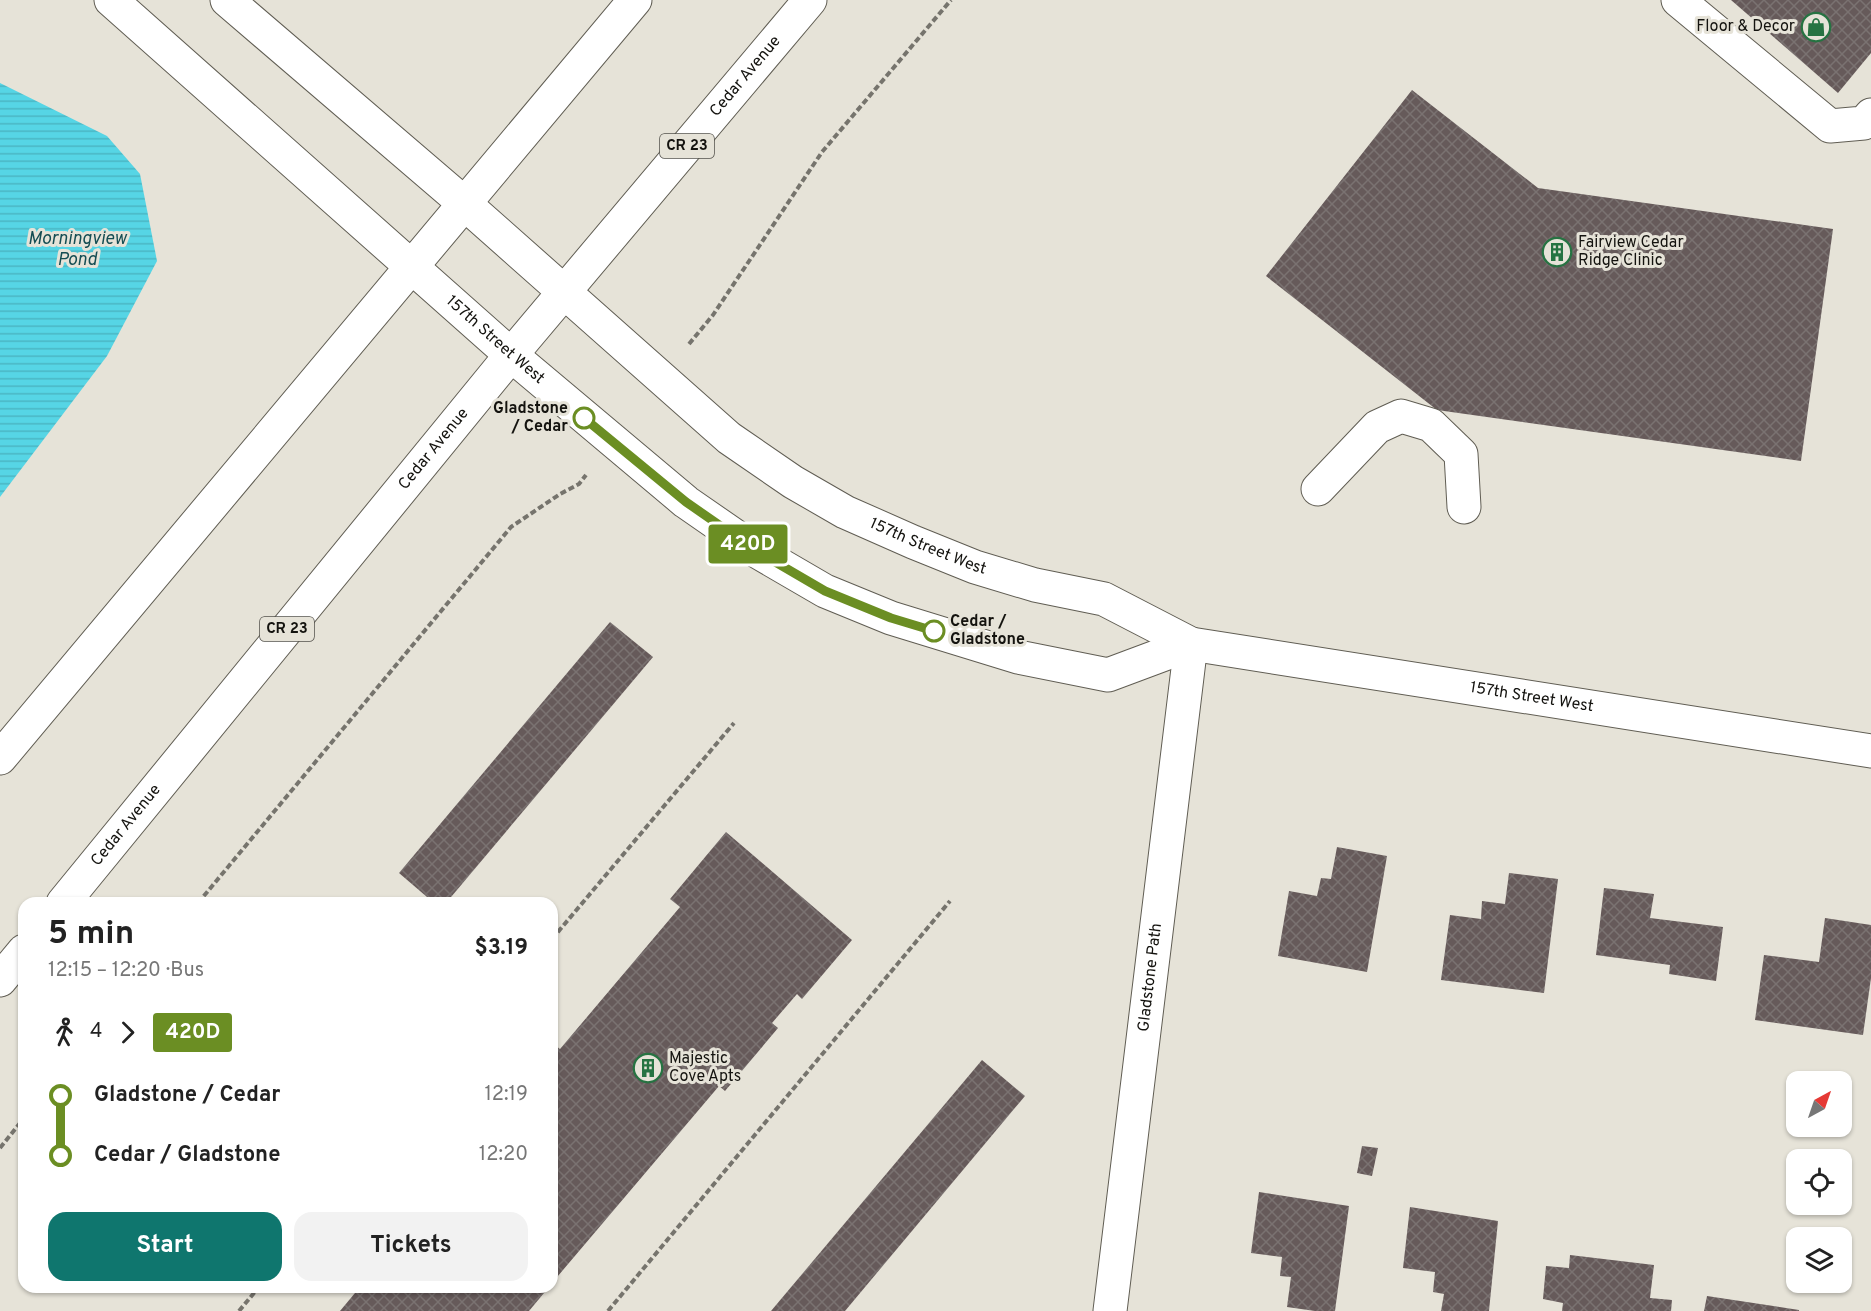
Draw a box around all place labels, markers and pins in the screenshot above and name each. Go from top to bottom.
shop icon: Floor & Decor [1800,11,1832,43]
place label: Floor & Decor [1696,17,1795,37]
place label: Fairview Cedar Ridge Clinic [1578,233,1684,271]
building icon: Fairview Cedar Ridge Clinic [1541,236,1573,268]
place label: Gladstone / Cedar [493,399,568,437]
marker: Gladstone / Cedar [573,407,595,429]
place label: Cedar / Gladstone [950,612,1025,650]
marker: Cedar / Gladstone [923,620,945,642]
place label: Majestic Cove Apts [669,1049,741,1087]
building icon: Majestic Cove Apts [632,1052,664,1084]

